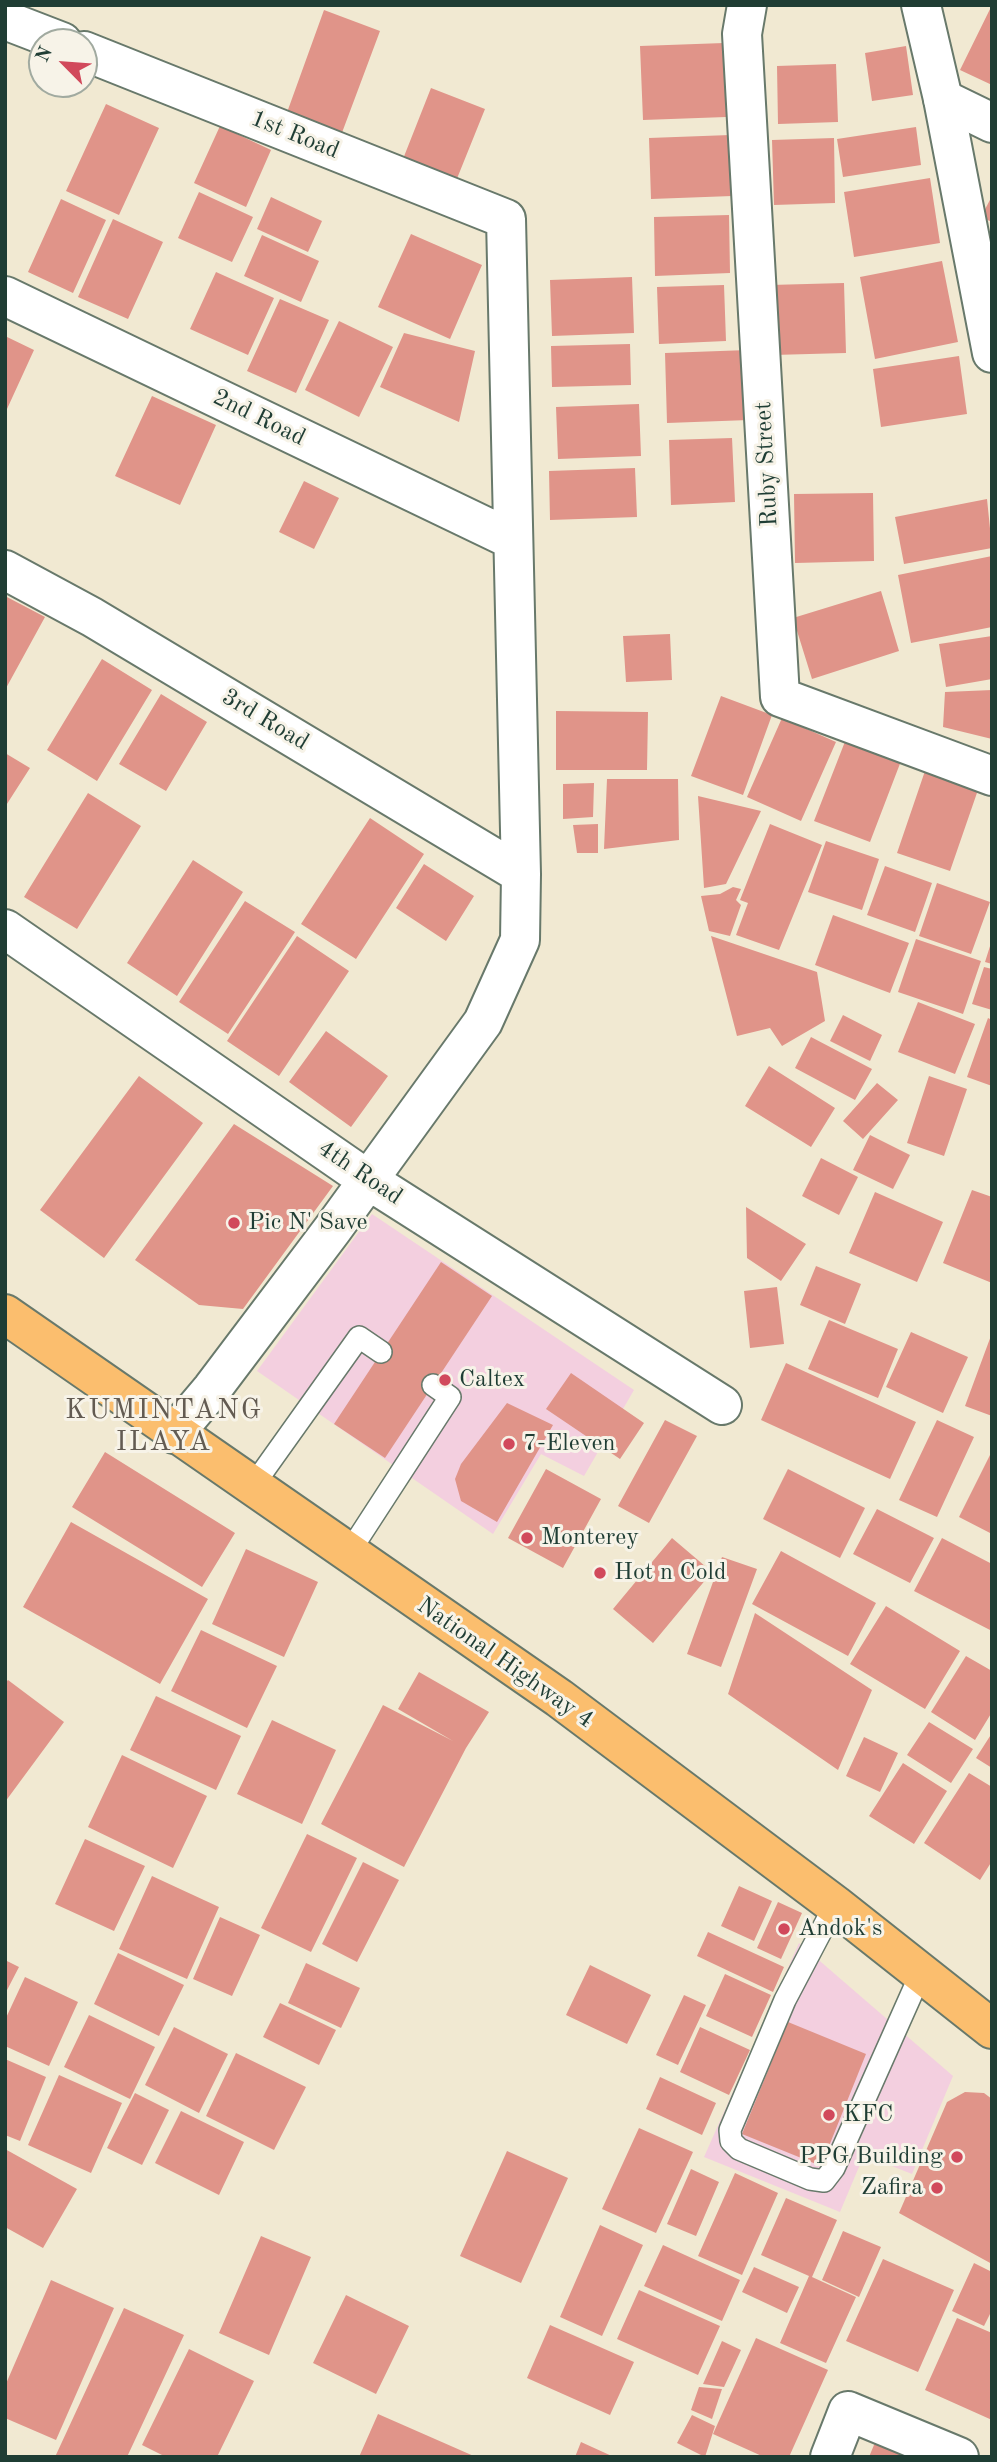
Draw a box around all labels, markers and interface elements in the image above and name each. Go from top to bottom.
north arrow [28,28,98,98]
text: N [34,44,57,65]
street label: 1st Road [247,104,343,166]
street label: 2nd Road [208,383,310,453]
street label: Ruby Street [749,401,785,527]
street label: 3rd Road [216,683,314,757]
street label: 4th Road [312,1134,408,1212]
place label: Pic N' Save [248,1209,368,1237]
marker: Pic N' Save [226,1215,242,1231]
place label: Caltex [459,1366,525,1394]
marker: Caltex [437,1372,453,1388]
district label: KUMINTANG ILAYA [66,1394,262,1460]
place label: 7-Eleven [523,1430,615,1458]
marker: 7-Eleven [501,1436,517,1452]
place label: Monterey [541,1524,639,1552]
marker: Monterey [519,1530,535,1546]
place label: Hot n Cold [614,1559,727,1587]
marker: Hot n Cold [592,1565,608,1581]
street label: National Highway 4 [411,1591,599,1735]
place label: Andok's [798,1915,882,1943]
marker: Andok's [776,1921,792,1937]
place label: KFC [843,2101,893,2129]
marker: KFC [821,2107,837,2123]
place label: PPG Building [799,2143,943,2171]
marker: PPG Building [949,2149,965,2165]
place label: Zafira [861,2174,923,2202]
marker: Zafira [929,2180,945,2196]

